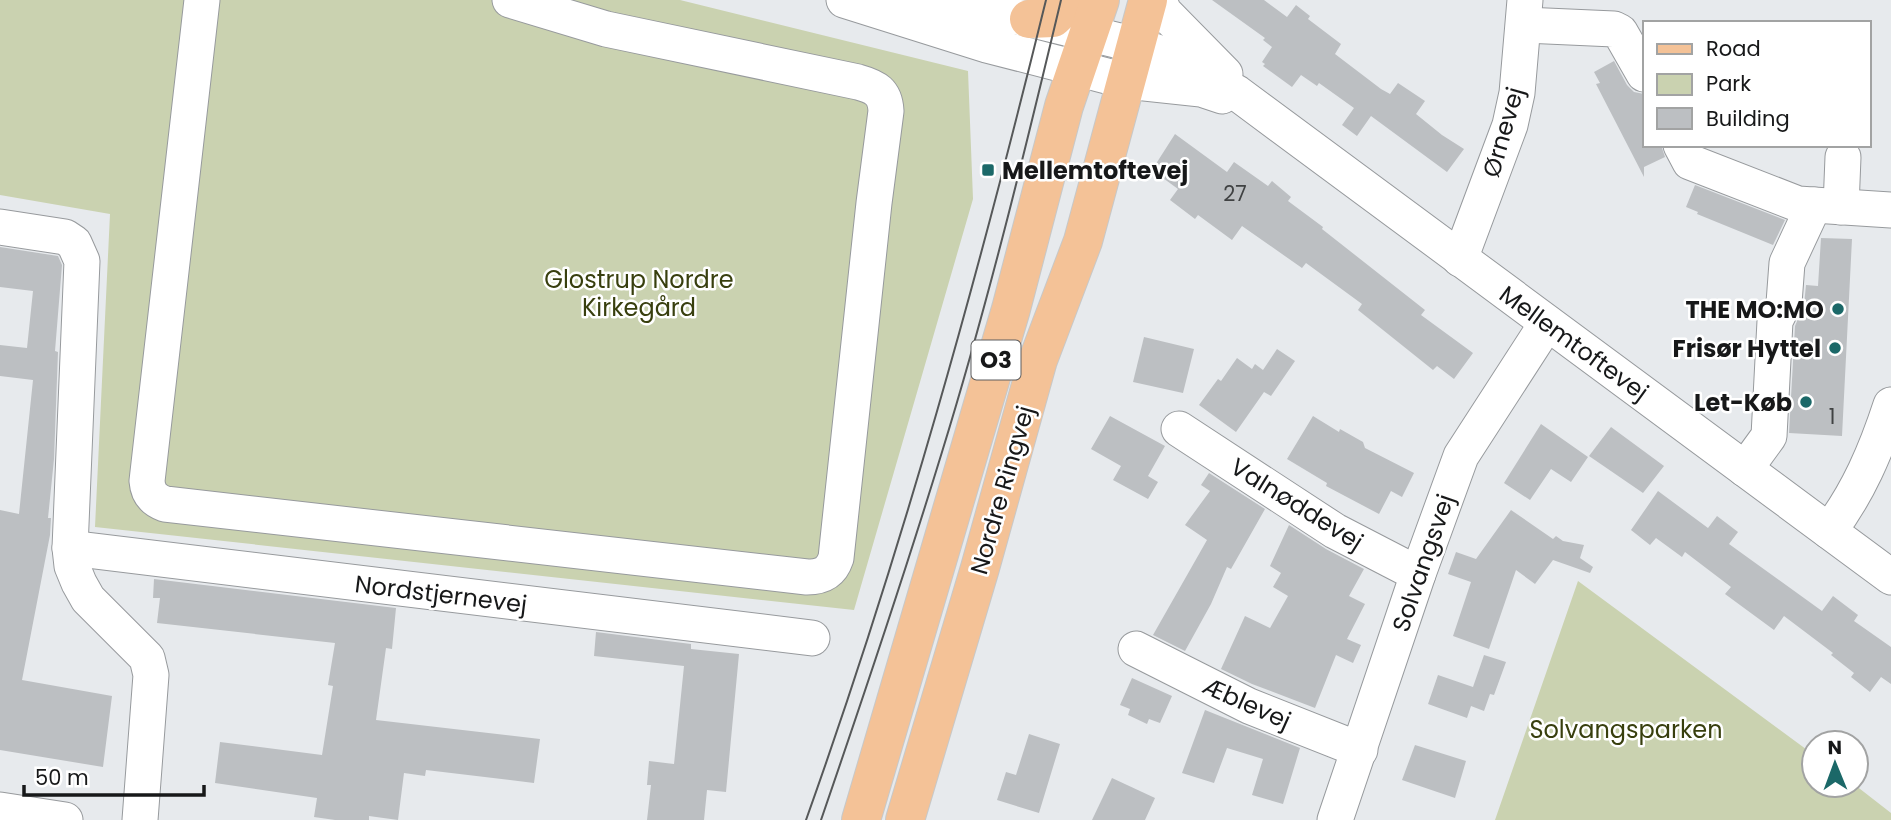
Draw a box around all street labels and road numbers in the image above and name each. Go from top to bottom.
street label: Ørnevej [1474,83,1532,181]
street label: Mellemtoftevej [1493,278,1655,408]
road number: O3 [972,340,1020,380]
street label: Nordre Ringvej [962,402,1042,578]
street label: Valnøddevej [1224,450,1370,558]
street label: Solvangsvej [1384,490,1462,636]
street label: Nordstjernevej [353,567,529,621]
street label: Æblevej [1198,669,1296,737]

